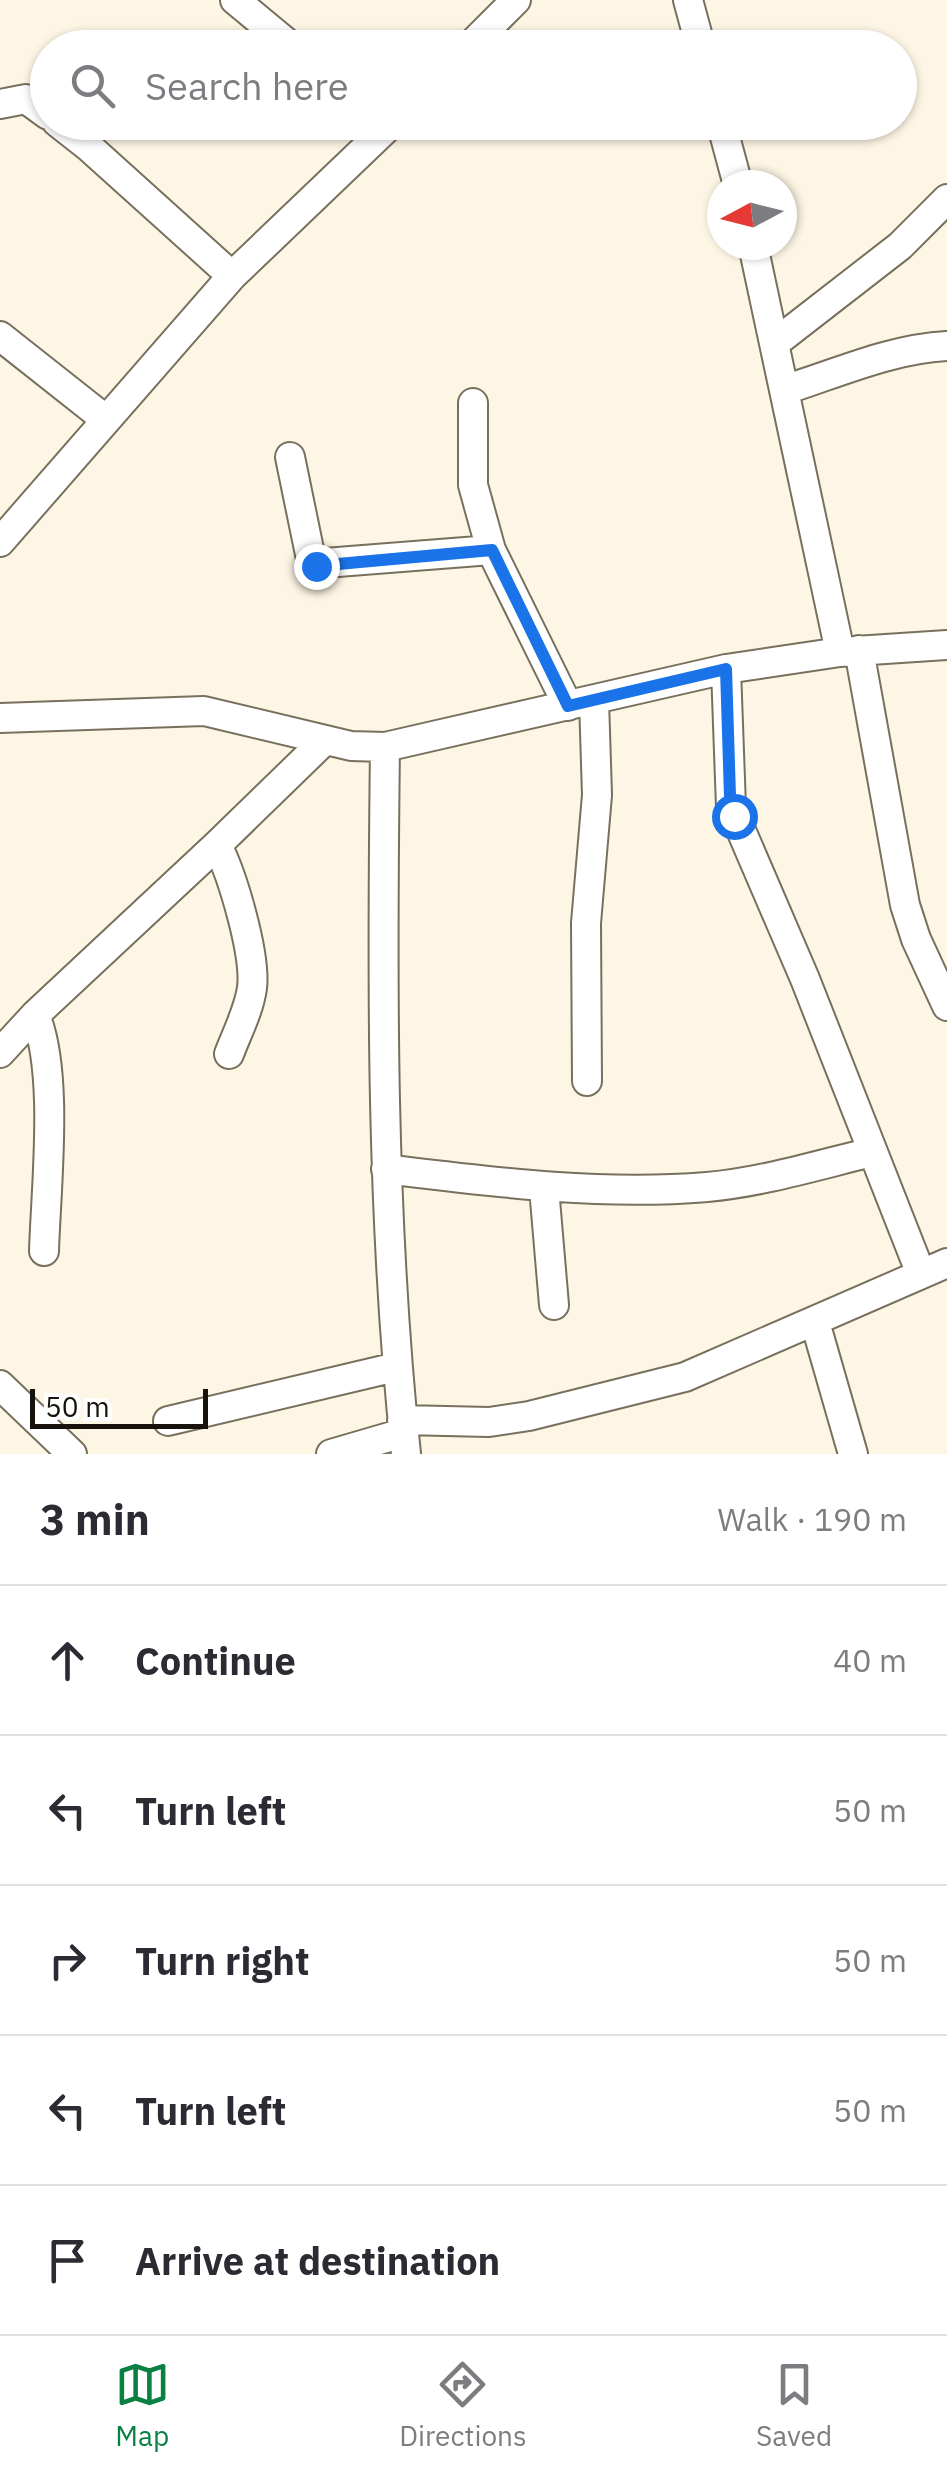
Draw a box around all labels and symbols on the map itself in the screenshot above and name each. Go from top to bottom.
north arrow [707,170,797,260]
route end [294,544,340,590]
route start [712,794,758,840]
scale bar [30,1384,208,1428]

